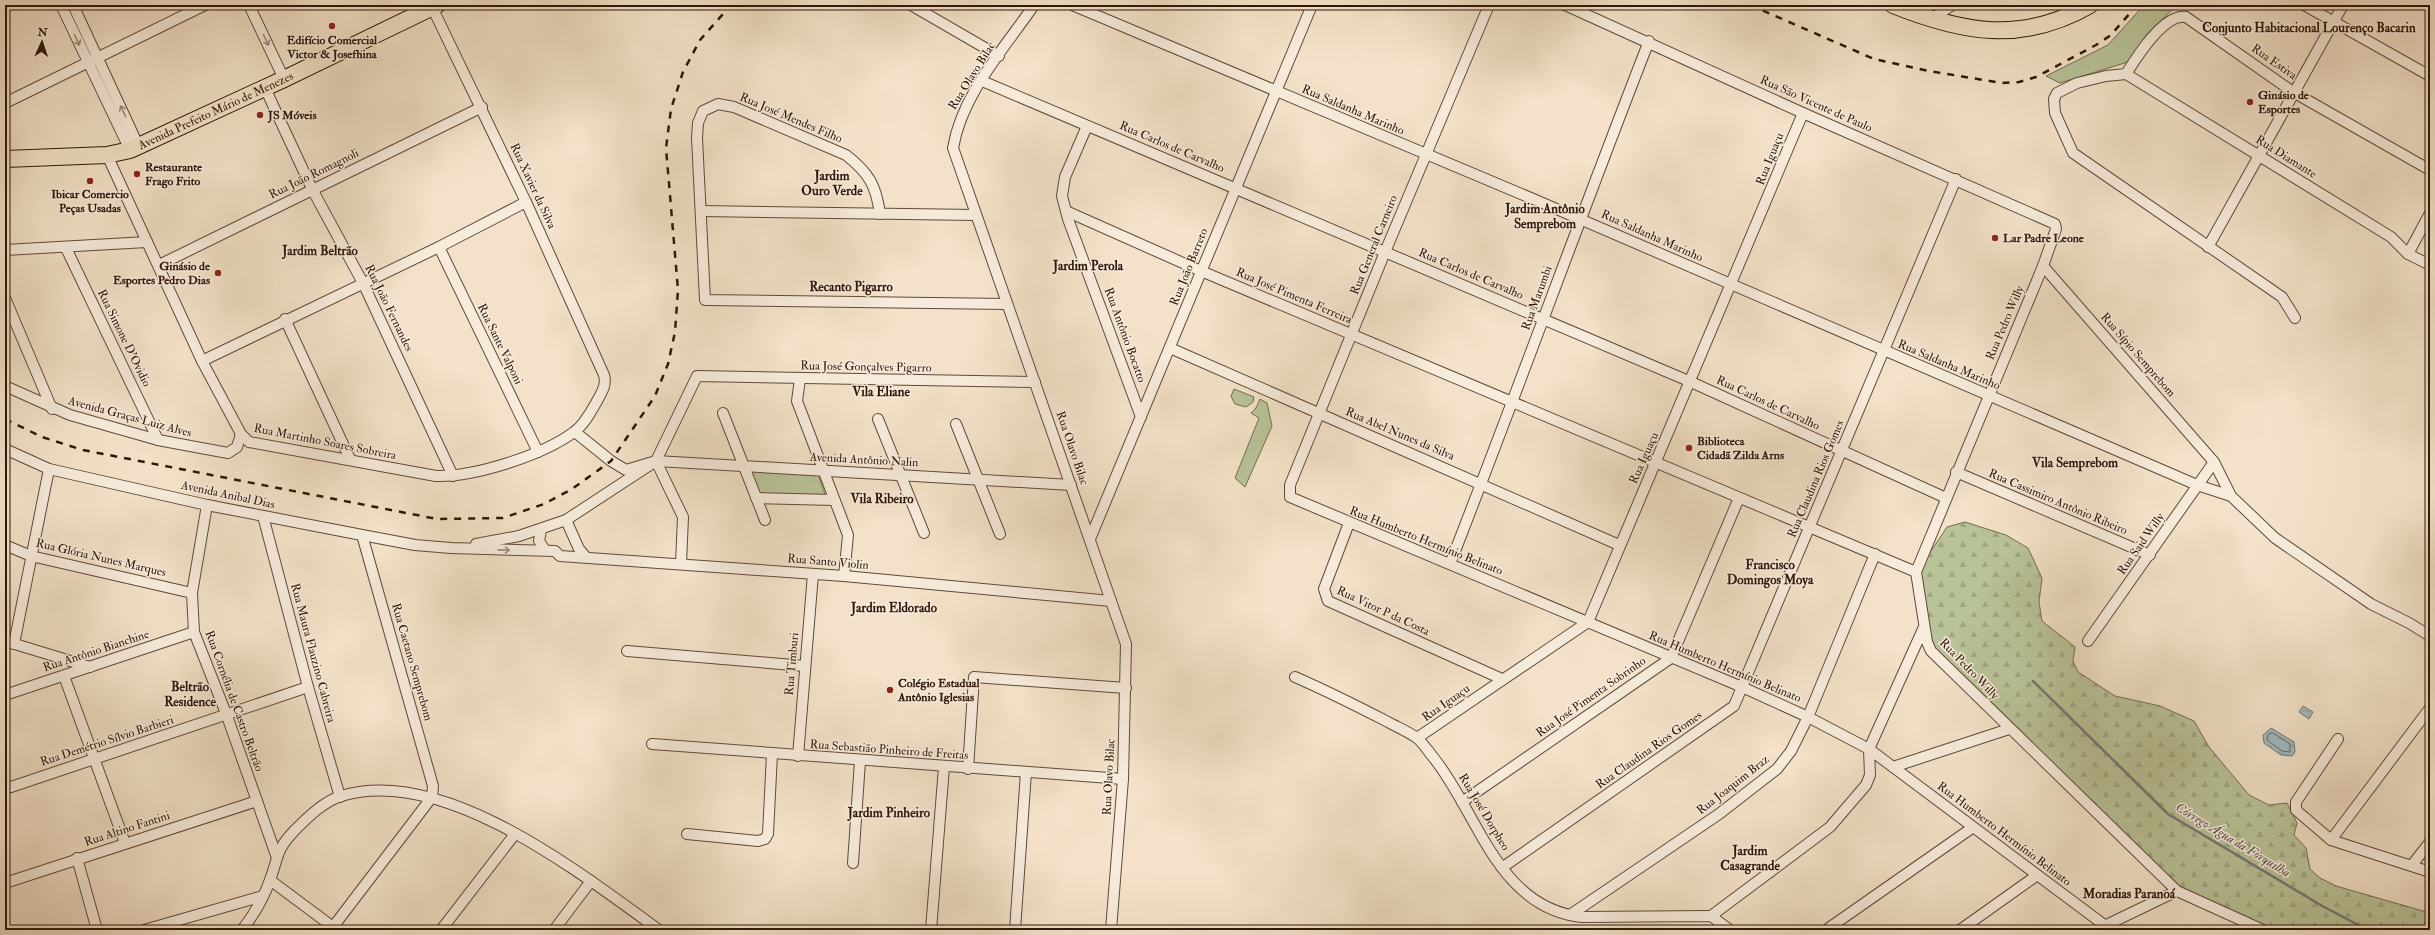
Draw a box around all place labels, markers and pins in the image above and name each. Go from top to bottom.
marker: Edifício Comercial Victor & Josefhina [327,21,337,31]
place label: Edifício Comercial Victor & Josefhina [286,33,378,62]
place label: Ginásio de Esportes [2258,88,2310,117]
marker: Ginásio de Esportes [2245,97,2255,107]
place label: JS Móveis [267,108,317,123]
marker: JS Móveis [255,110,265,120]
place label: Restaurante Frago Frito [145,160,203,189]
marker: Restaurante Frago Frito [132,169,142,179]
marker: Ibicar Comercio Peças Usadas [85,176,95,186]
place label: Ibicar Comercio Peças Usadas [51,187,129,216]
place label: Lar Padre Leone [2003,231,2085,246]
marker: Lar Padre Leone [1990,233,2000,243]
place label: Ginásio de Esportes Pedro Dias [113,259,211,288]
marker: Ginásio de Esportes Pedro Dias [213,268,223,278]
place label: Biblioteca Cidadã Zilda Arns [1697,434,1784,463]
marker: Biblioteca Cidadã Zilda Arns [1684,443,1694,453]
place label: Colégio Estadual Antônio Iglesias [897,676,981,705]
marker: Colégio Estadual Antônio Iglesias [885,685,895,695]

